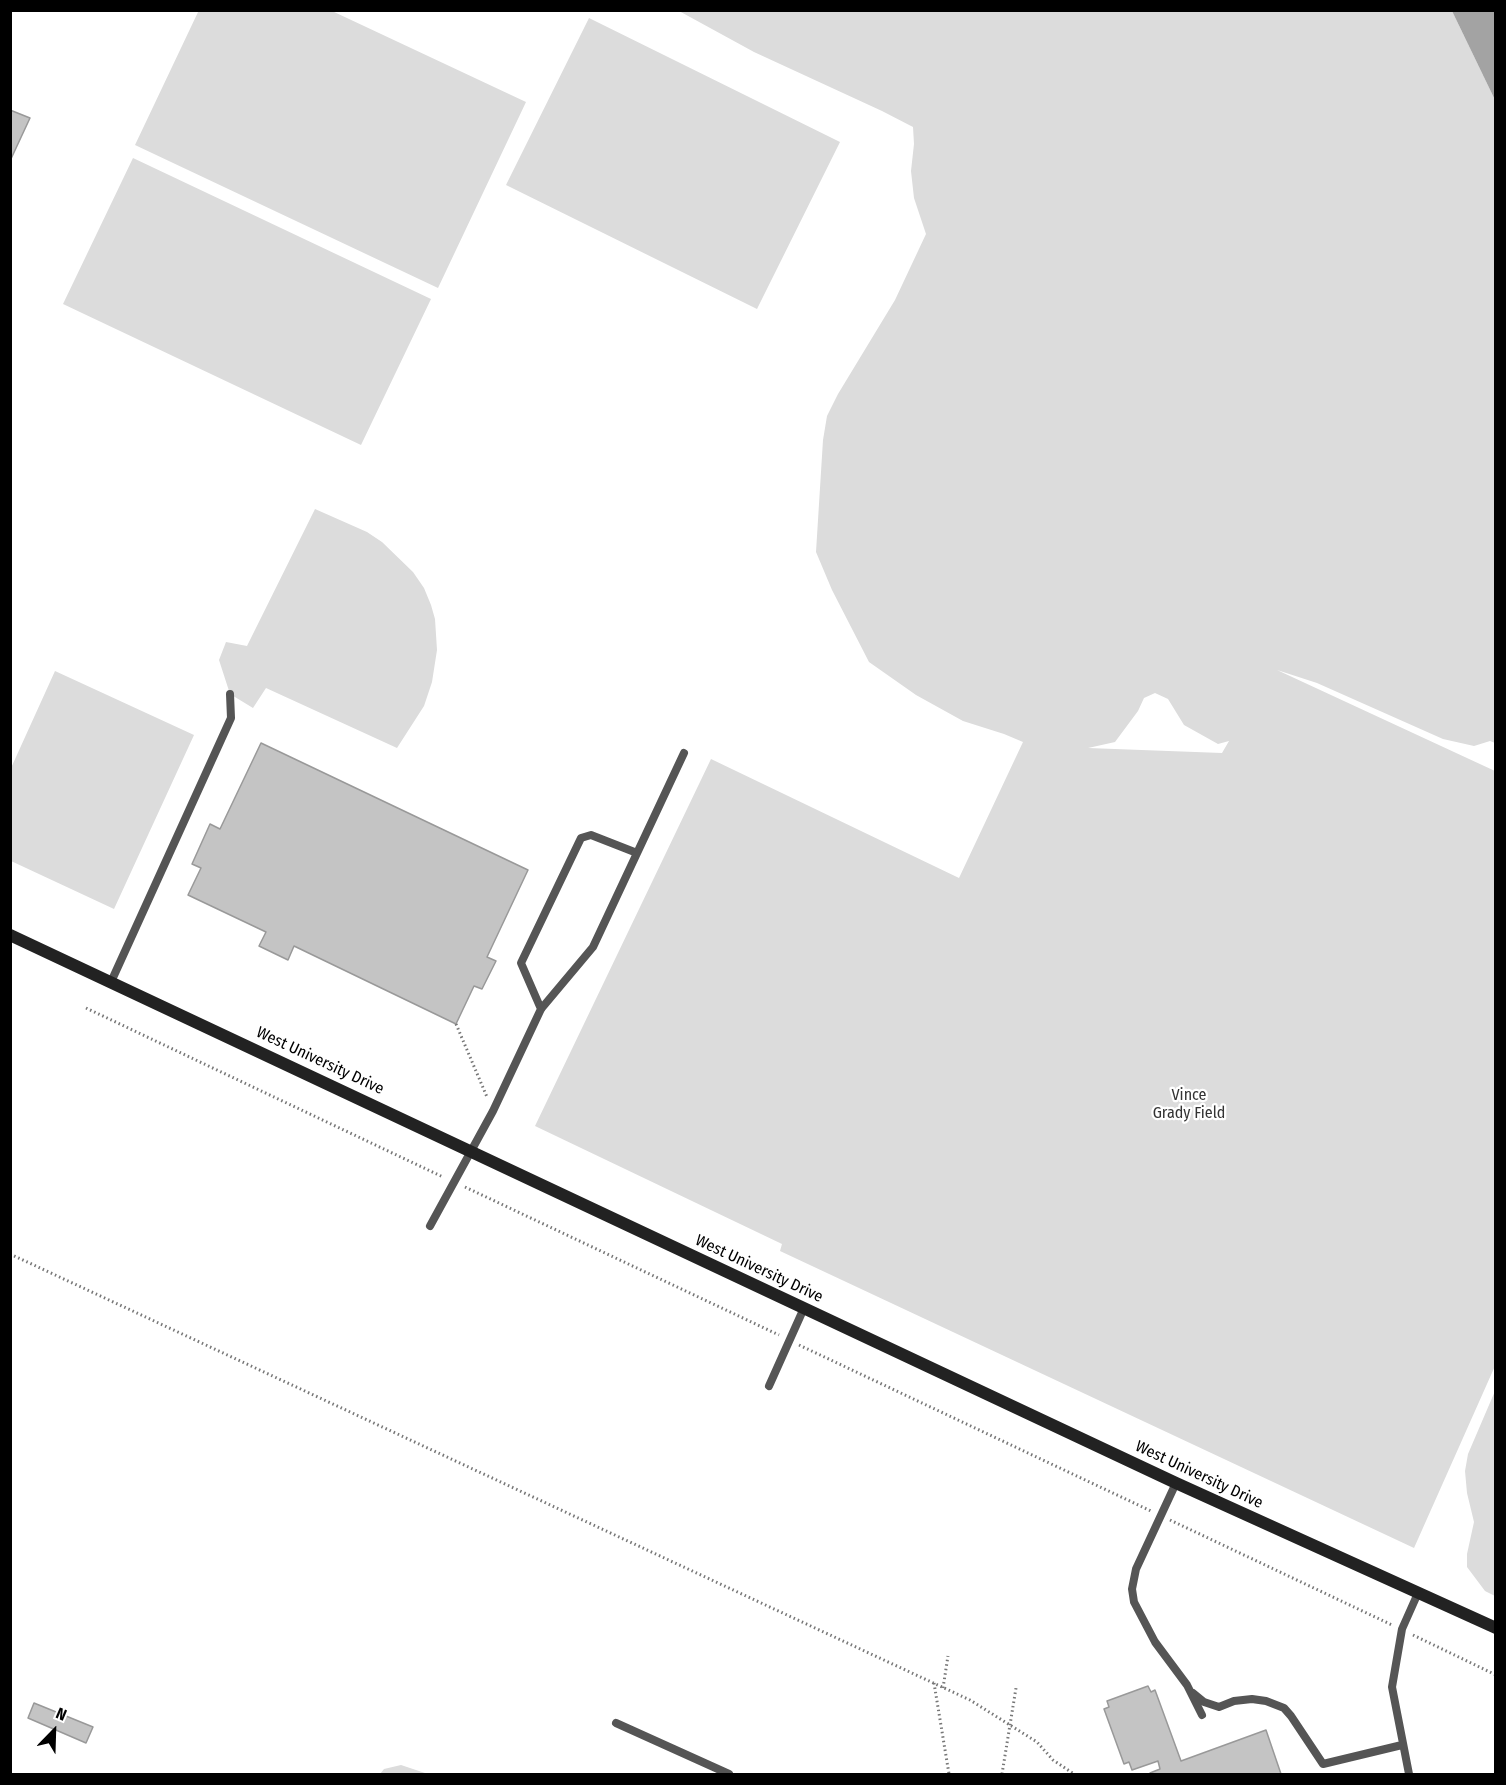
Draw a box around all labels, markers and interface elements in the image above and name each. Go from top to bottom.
street label: West University Drive [253,1023,387,1099]
park label: Vince Grady Field [1153,1086,1225,1124]
street label: West University Drive [692,1231,826,1307]
street label: West University Drive [1132,1437,1266,1513]
north arrow [24,1701,84,1761]
text: N [53,1703,69,1725]

